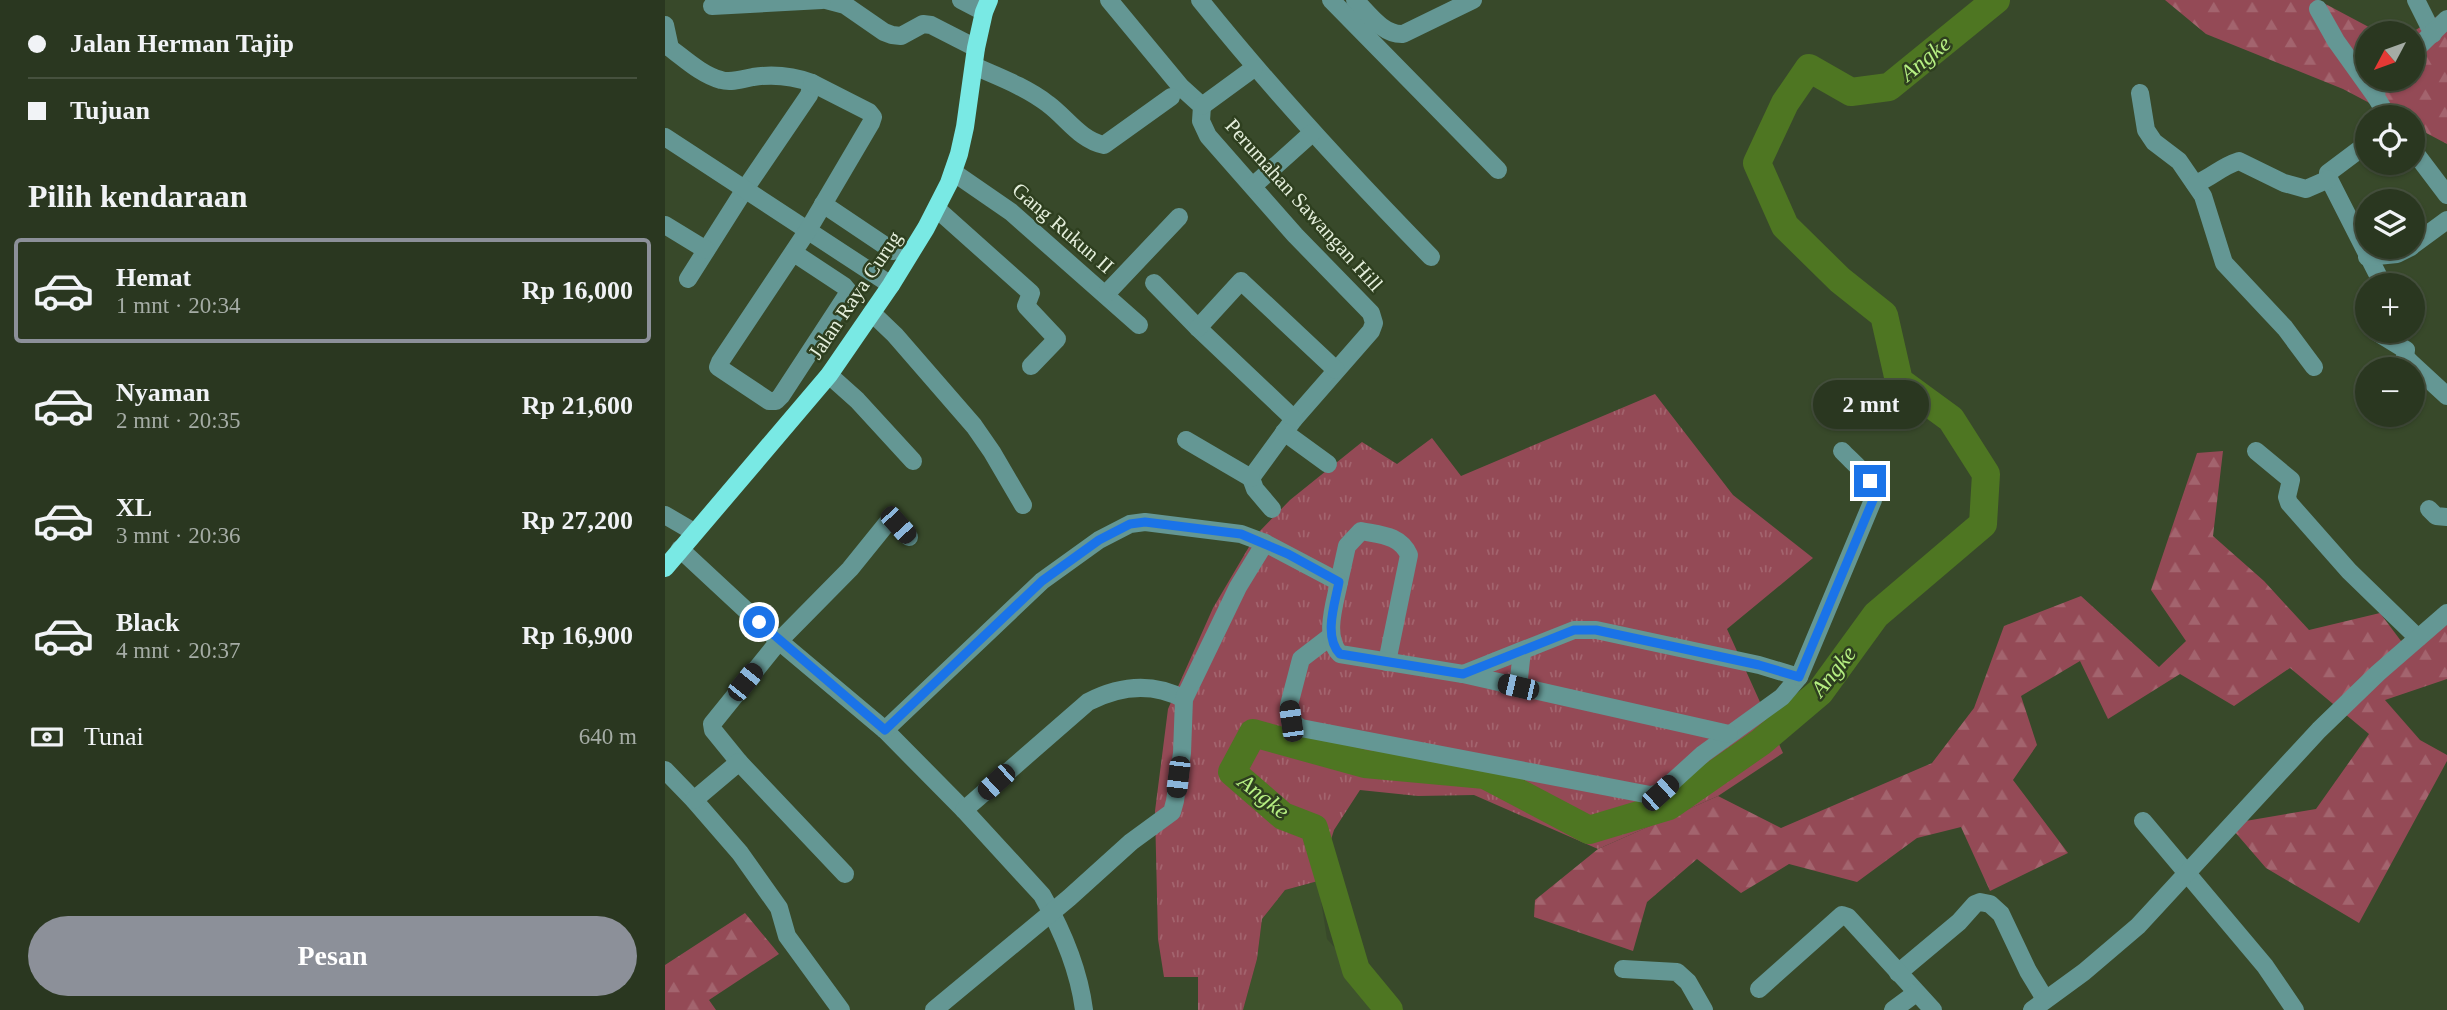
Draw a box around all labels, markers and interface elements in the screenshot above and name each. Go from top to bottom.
north arrow [2355,21,2425,91]
map controls [2355,21,2425,427]
text: Jalan Herman Tajip [70,29,294,58]
water label: Angke [1894,31,1956,87]
text: Tujuan [70,96,150,125]
button: locate [2355,105,2425,175]
street label: Perumahan Sawangan Hill [1220,114,1388,296]
text: Pilih kendaraan [28,178,248,214]
street label: Gang Rukun II [1008,178,1118,278]
button: layers [2355,189,2425,259]
street label: Jalan Raya Curug [803,226,907,364]
icon: car [32,259,95,322]
text: Hemat [116,263,191,292]
button: + [2355,273,2425,343]
text: Rp 16,000 [522,276,633,305]
text: 1 mnt · 20:34 [116,293,241,318]
button: − [2355,357,2425,427]
icon: car [32,374,95,437]
text: Nyaman [116,378,210,407]
callout: 2 mnt [1812,379,1928,428]
text: Rp 21,600 [522,391,633,420]
text: 2 mnt [1843,392,1899,417]
text: 2 mnt · 20:35 [116,408,241,433]
route end [1854,465,1886,497]
icon: car [32,489,95,552]
text: XL [116,493,152,522]
car [877,502,920,548]
text: Rp 27,200 [522,506,633,535]
text: 3 mnt · 20:36 [116,523,241,548]
icon: car [32,604,95,667]
route start [743,606,775,638]
text: Black [116,608,180,637]
text: Rp 16,900 [522,621,633,650]
text: 4 mnt · 20:37 [116,638,241,663]
water label: Angke [1804,641,1861,703]
car [724,659,767,705]
car [1496,672,1541,702]
car [1278,699,1305,743]
icon: cash [28,718,66,756]
text: Tunai [84,722,144,751]
text: 640 m [579,724,637,749]
car [1166,755,1191,799]
car [974,760,1019,804]
water label: Angke [1232,768,1294,824]
car [1638,771,1683,815]
button: Pesan [28,916,637,996]

